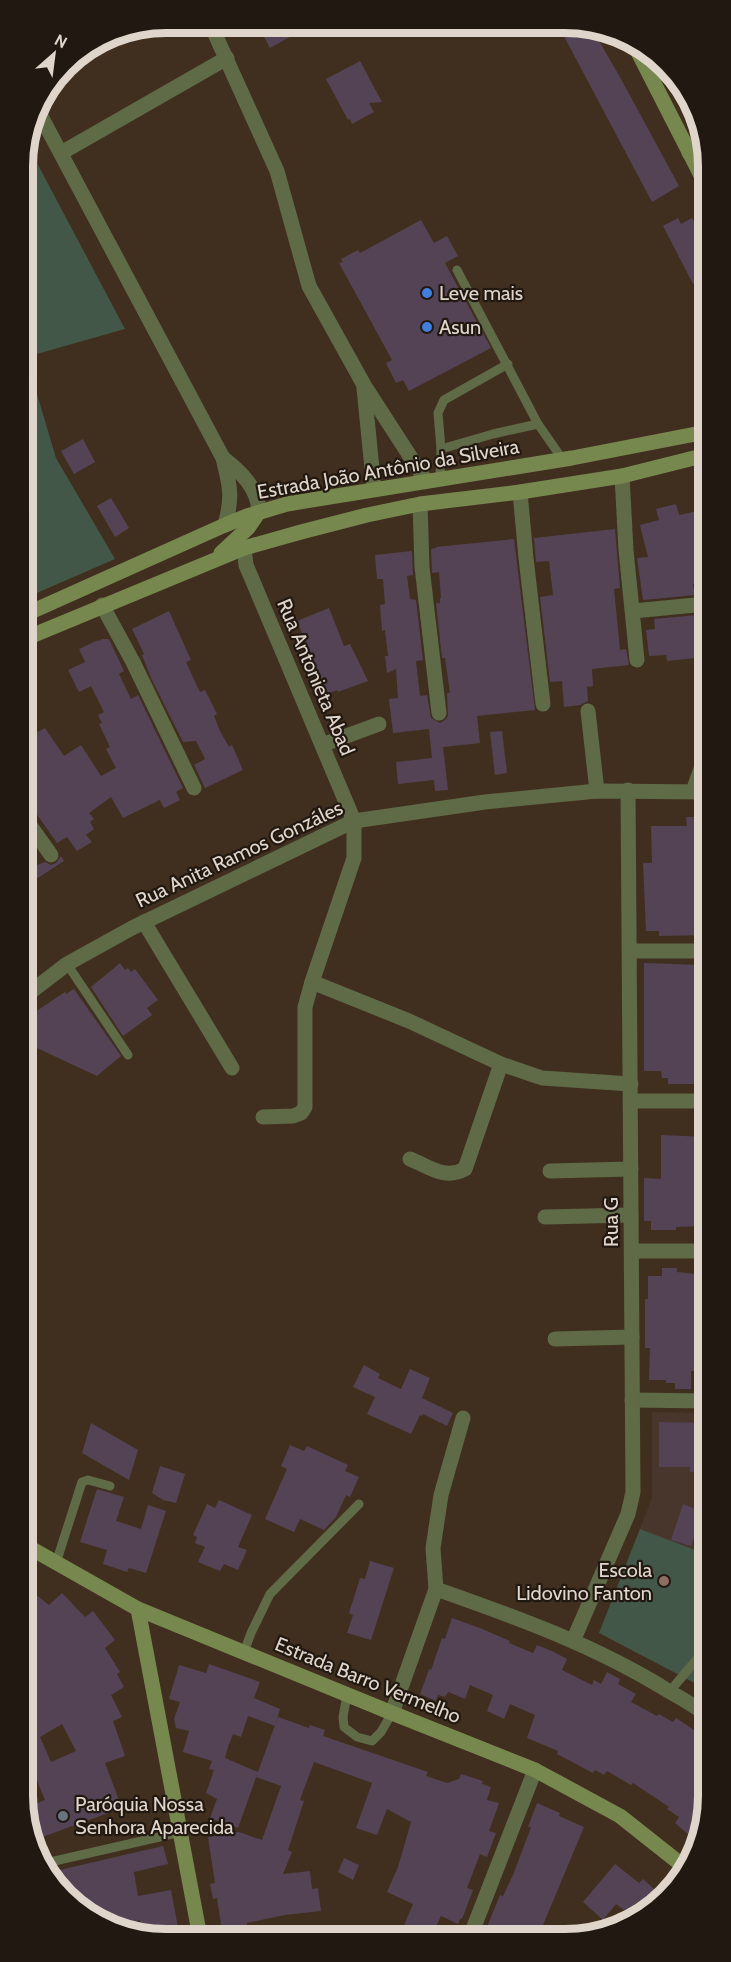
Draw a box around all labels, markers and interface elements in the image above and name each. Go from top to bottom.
north arrow [24,24,84,84]
text: N [51,30,70,52]
place label: Leve mais [439,281,523,305]
marker: Leve mais [420,286,434,300]
place label: Asun [439,315,481,339]
marker: Asun [420,320,434,334]
street label: Estrada João Antônio da Silveira [255,434,521,504]
street label: Rua Antonieta Abad [272,595,360,759]
street label: Rua Anita Ramos Gonzáles [132,795,346,913]
street label: Rua G [599,1197,623,1247]
place label: Escola Lidovino Fanton [516,1558,652,1605]
marker: Escola Lidovino Fanton [657,1574,671,1588]
street label: Estrada Barro Vermelho [272,1632,464,1728]
place label: Paróquia Nossa Senhora Aparecida [75,1792,234,1839]
marker: Paróquia Nossa Senhora Aparecida [56,1809,70,1823]

